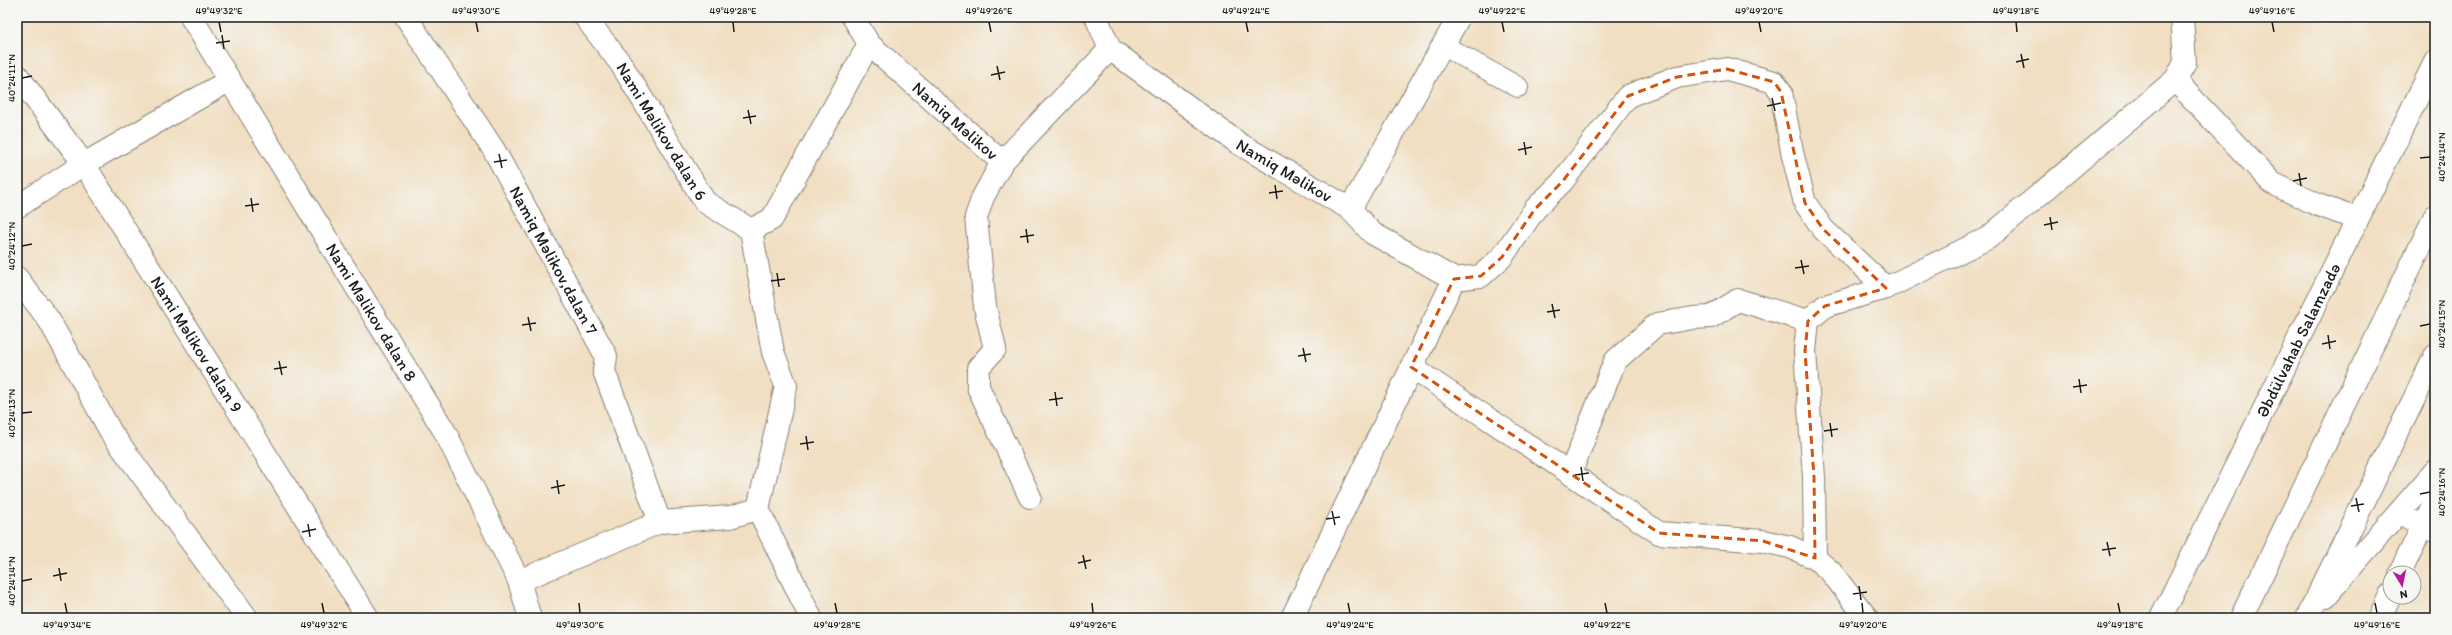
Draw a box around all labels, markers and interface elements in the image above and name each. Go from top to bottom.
text: 49°49'32"E [195,4,243,17]
text: 49°49'30"E [452,4,501,17]
text: 49°49'28"E [709,4,757,17]
text: 49°49'26"E [965,4,1013,17]
text: 49°49'24"E [1222,4,1270,17]
text: 49°49'22"E [1479,4,1526,17]
text: 49°49'20"E [1735,4,1783,17]
text: 49°49'18"E [1993,4,2040,17]
text: 49°49'16"E [2249,4,2296,17]
text: 40°24'11"N [5,54,18,102]
street label: Nami Məlikov dalan 6 [612,59,711,204]
street label: Namiq Məlikov [908,77,1003,164]
text: 40°24'14"N [2435,132,2448,182]
street label: Namiq Məlikov [1233,134,1336,206]
street label: Namiq Məlikov,dalan 7 [506,183,603,338]
text: 40°24'12"N [5,221,18,270]
street label: Nami Məlikov dalan 8 [322,240,421,385]
street label: Əbdülvahab Salamzadə [2252,259,2344,420]
street label: Nami Məlikov dalan 9 [147,272,247,416]
text: 40°24'15"N [2435,299,2448,348]
text: 40°24'13"N [5,388,18,437]
text: 40°24'16"N [2435,467,2448,516]
text: 40°24'14"N [5,556,18,606]
north arrow [2382,565,2422,605]
text: N [2399,587,2408,601]
text: 49°49'34"E [43,618,91,631]
text: 49°49'32"E [300,618,348,631]
text: 49°49'30"E [556,618,605,631]
text: 49°49'28"E [813,618,861,631]
text: 49°49'26"E [1069,618,1117,631]
text: 49°49'24"E [1326,618,1374,631]
text: 49°49'22"E [1584,618,1631,631]
text: 49°49'20"E [1839,618,1887,631]
text: 49°49'18"E [2097,618,2144,631]
text: 49°49'16"E [2354,618,2401,631]

